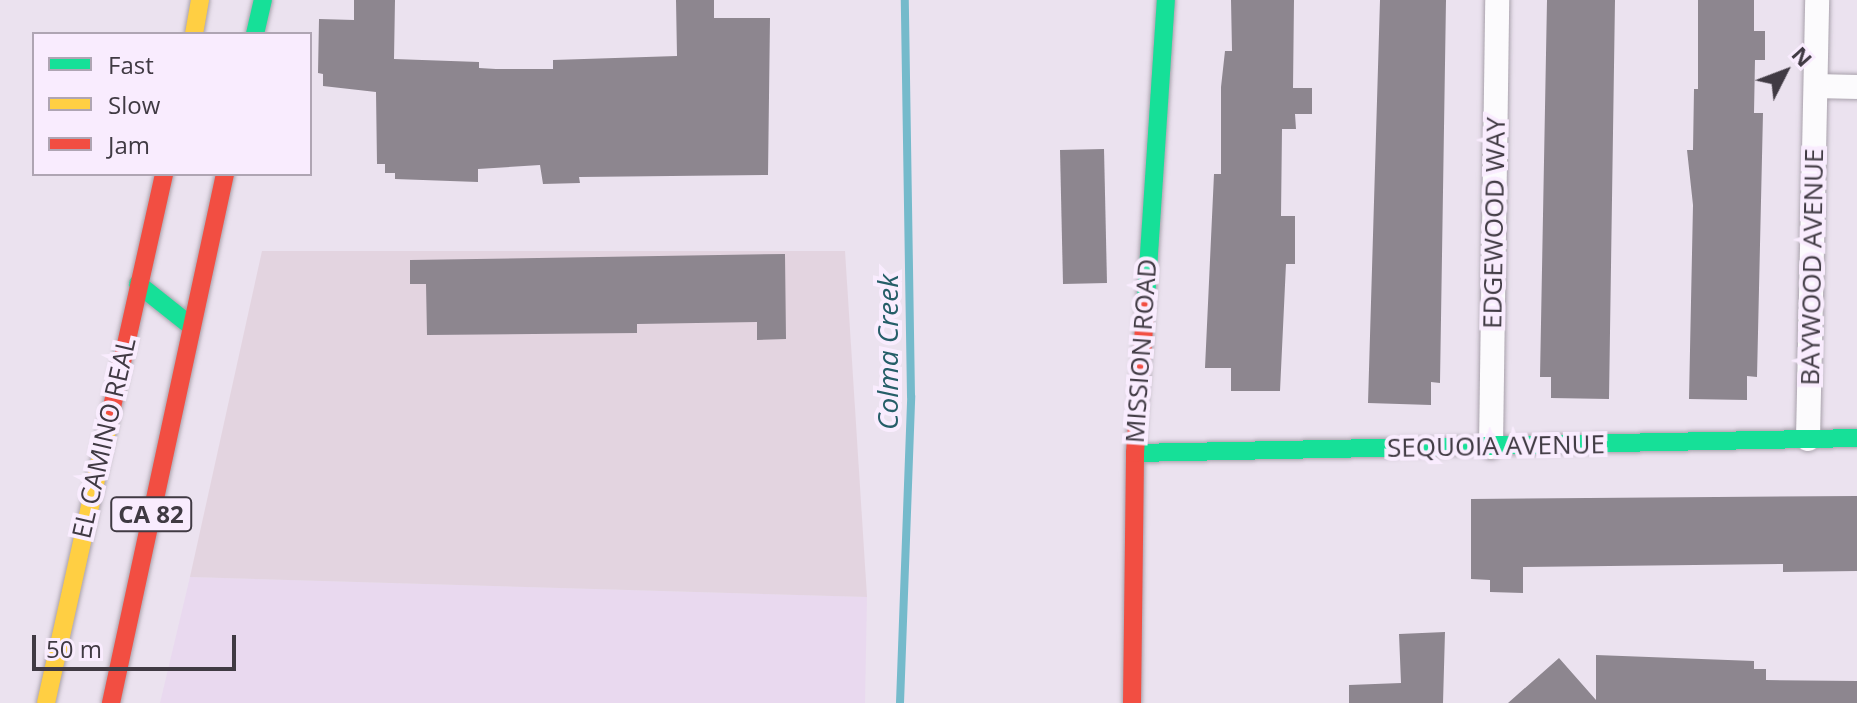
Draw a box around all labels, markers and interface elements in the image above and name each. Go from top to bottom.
legend [32,32,312,176]
north arrow [1745,32,1825,112]
text: N [1786,39,1820,73]
text: Fast [108,48,154,81]
text: Slow [108,88,160,121]
street label: EDGEWOOD WAY [1477,117,1511,329]
text: Jam [108,128,150,161]
street label: BAYWOOD AVENUE [1794,148,1830,386]
street label: MISSION ROAD [1119,258,1163,444]
water label: Colma Creek [870,274,904,430]
street label: EL CAMINO REAL [66,334,142,542]
street label: SEQUOIA AVENUE [1387,429,1605,463]
road number: CA 82 [109,494,193,534]
scale bar [36,619,240,669]
text: 50 m [46,632,102,665]

